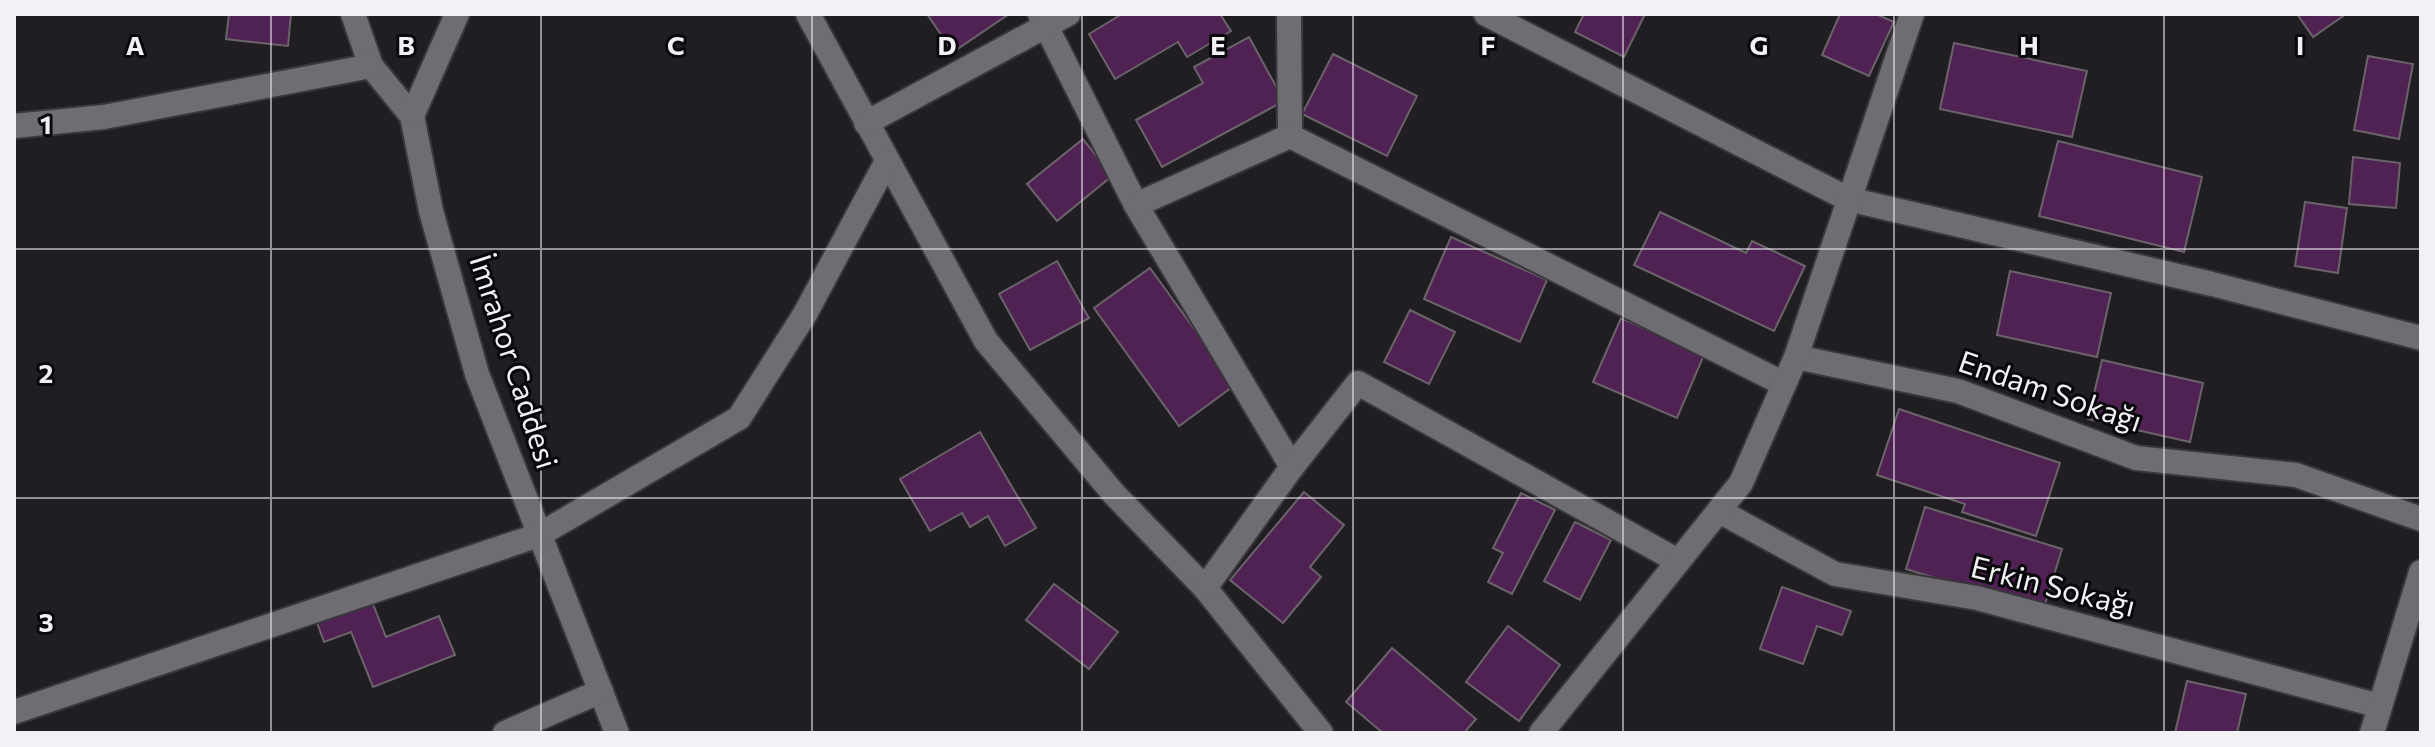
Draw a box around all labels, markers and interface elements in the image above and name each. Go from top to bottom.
text: A [126,29,145,60]
text: B [397,29,415,60]
text: C [667,29,685,60]
text: D [937,29,957,60]
text: E [1210,29,1226,60]
text: F [1480,29,1496,60]
text: G [1750,29,1768,60]
text: H [2019,29,2039,60]
text: I [2296,29,2304,60]
text: 1 [40,108,52,139]
street label: İmrahor Caddesi [463,250,567,473]
street label: Endam Sokağı [1954,341,2147,438]
text: 2 [39,357,53,388]
street label: Erkin Sokağı [1968,546,2140,623]
text: 3 [38,606,54,637]

